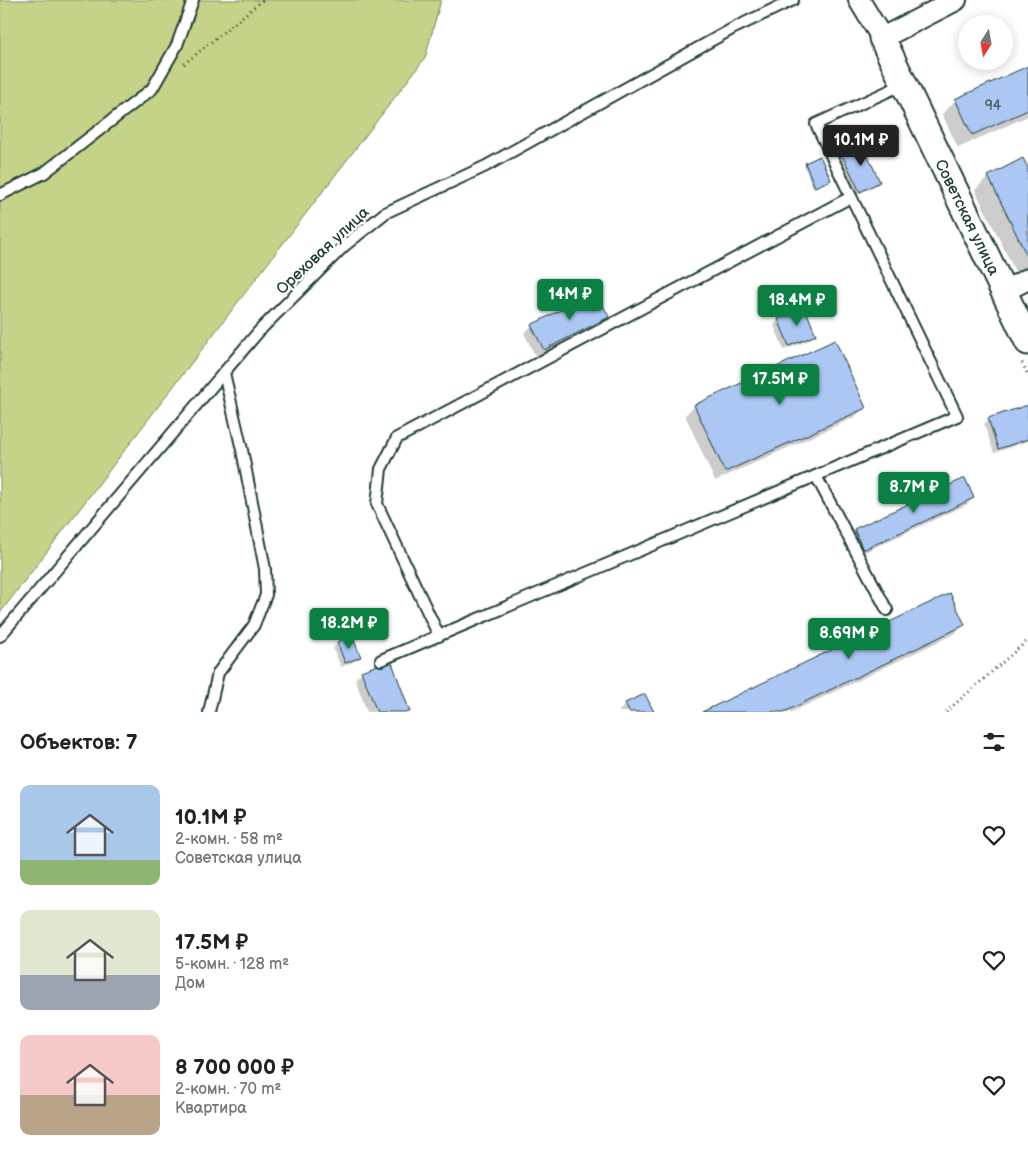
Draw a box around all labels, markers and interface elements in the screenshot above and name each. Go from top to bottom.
north arrow [958,15,1012,70]
map controls [958,15,1013,70]
house number: 94 [985,97,1002,114]
pin: 10.1M ₽ [815,124,907,167]
text: 10.1M ₽ [834,131,888,150]
street label: Советская улица [930,157,1003,279]
street label: Ореховая улица [273,203,374,299]
pin: 14M ₽ [535,278,605,321]
pin: 18.4M ₽ [751,284,843,327]
text: 14M ₽ [548,285,592,304]
text: 18.4M ₽ [769,291,825,310]
pin: 17.5M ₽ [734,364,826,406]
text: 17.5M ₽ [752,370,808,389]
pin: 8.7M ₽ [873,472,955,514]
text: 8.7M ₽ [889,478,939,497]
pin: 18.2M ₽ [303,608,395,650]
text: 18.2M ₽ [321,614,377,633]
pin: 8.69M ₽ [803,618,895,660]
text: 8.69M ₽ [819,624,879,643]
icon: filters [980,728,1008,756]
text: Объектов: 7 [20,730,138,755]
icon: home [60,805,120,865]
text: 10.1M ₽ [175,805,246,830]
icon: heart [980,821,1008,849]
text: 2-комн. · 58 m² [175,830,283,849]
text: Советская улица [175,849,302,868]
icon: home [60,930,120,990]
text: 17.5M ₽ [175,930,248,955]
icon: heart [980,946,1008,974]
text: 5-комн. · 128 m² [175,955,289,974]
text: Дом [175,974,205,993]
icon: home [60,1055,120,1115]
text: 8 700 000 ₽ [175,1055,294,1080]
icon: heart [980,1071,1008,1099]
text: 2-комн. · 70 m² [175,1080,281,1099]
text: Квартира [175,1099,247,1118]

